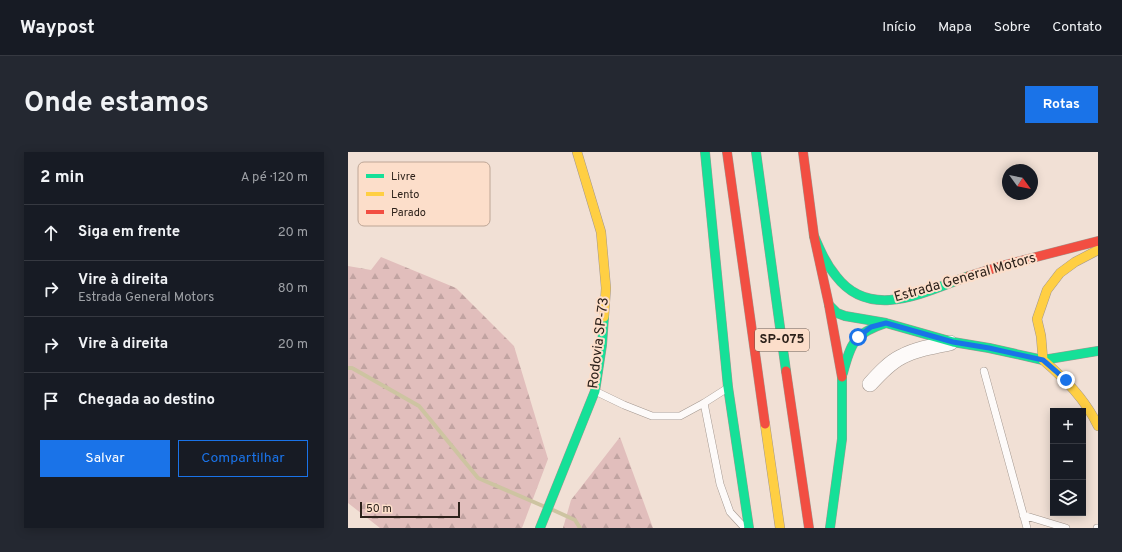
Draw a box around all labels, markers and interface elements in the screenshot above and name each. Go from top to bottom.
text: Waypost [20,16,95,40]
text: Início [882,19,916,36]
text: Mapa [938,19,972,36]
text: Sobre [994,19,1030,36]
text: Contato [1052,19,1102,36]
text: Onde estamos [24,86,209,122]
button: Rotas [1025,86,1098,123]
legend [358,162,490,226]
north arrow [1002,164,1038,200]
text: 2 min [40,167,84,189]
text: A pé · 120 m [241,170,308,186]
text: Livre [391,170,416,184]
text: Lento [391,188,419,202]
text: Parado [391,206,426,220]
icon: ahead [40,222,62,244]
text: Siga em frente [78,223,180,242]
text: 20 m [278,225,308,241]
street label: Estrada General Motors [892,250,1038,306]
text: Vire à direita [78,271,168,290]
icon: right [40,278,62,300]
text: 80 m [278,281,308,297]
text: Estrada General Motors [78,290,214,306]
street label: Rodovia SP-73 [585,297,613,389]
route start [849,328,867,346]
road number: SP-075 [755,329,809,351]
icon: right [40,334,62,356]
text: Vire à direita [78,335,168,354]
text: 20 m [278,337,308,353]
route end [1057,371,1075,389]
icon: arrive [40,390,62,412]
text: Chegada ao destino [78,391,215,410]
map controls [1050,408,1086,516]
button: + [1050,408,1086,444]
button: Salvar [40,440,170,477]
button: Compartilhar [178,440,308,477]
button: − [1050,444,1086,480]
button: layers [1050,480,1086,516]
scale bar [360,500,460,519]
text: 50 m [366,502,392,516]

